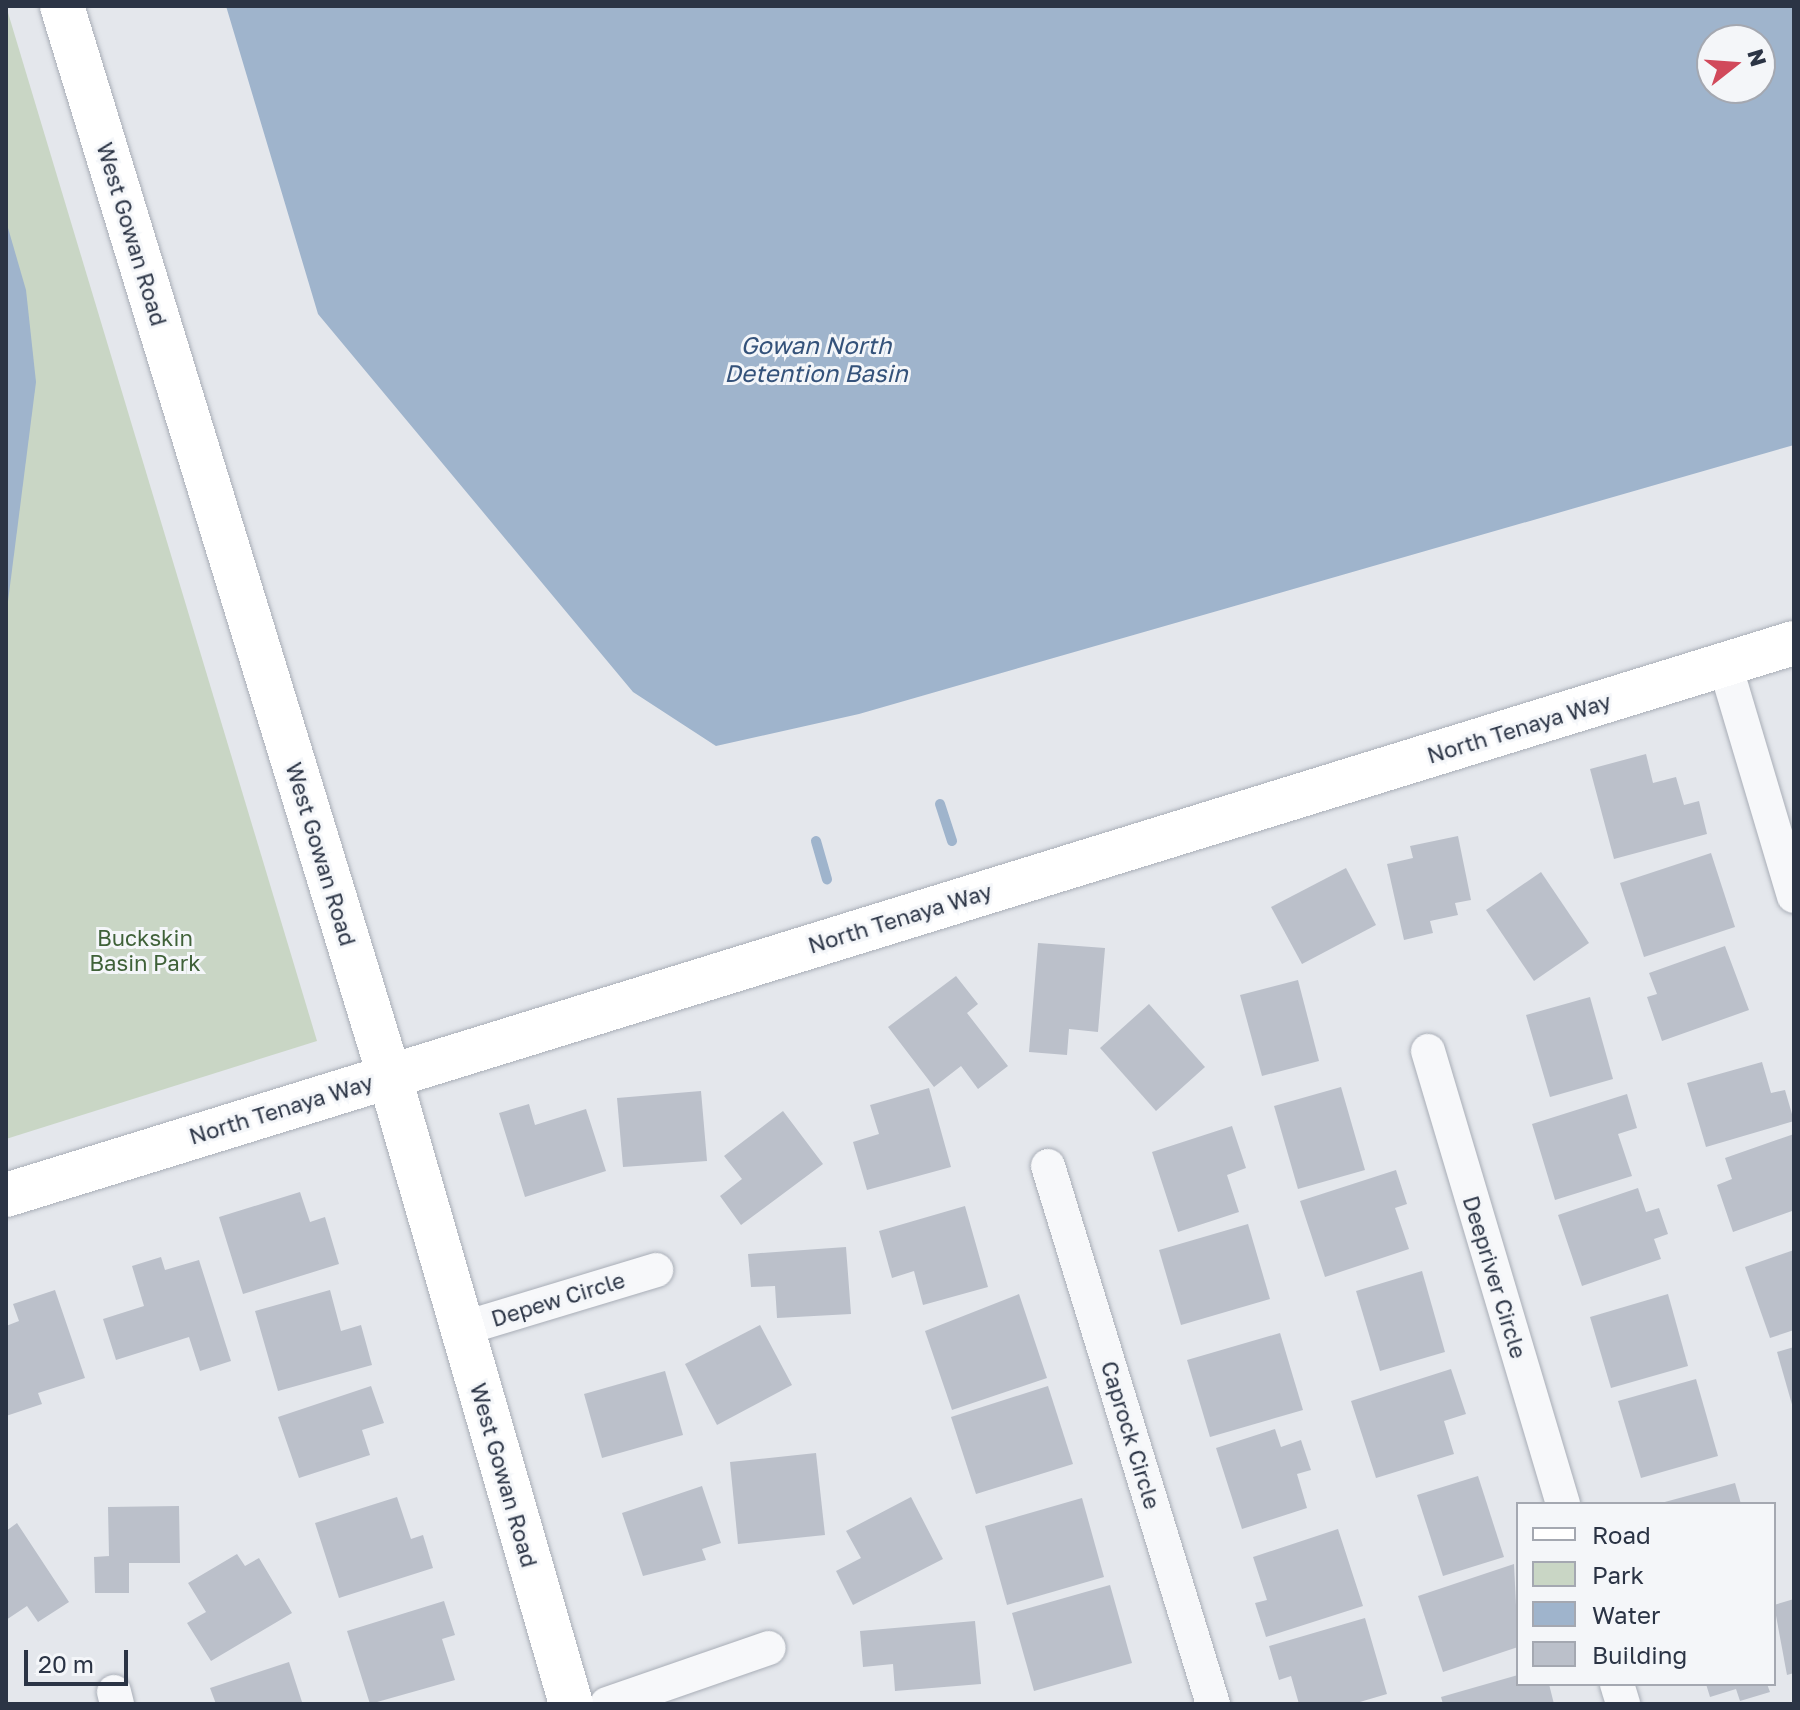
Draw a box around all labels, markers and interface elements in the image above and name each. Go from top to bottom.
north arrow [1696,24,1776,104]
text: N [1742,45,1773,69]
street label: West Gowan Road [92,139,172,329]
water label: Gowan North Detention Basin [724,331,908,387]
street label: North Tenaya Way [1424,687,1614,769]
street label: West Gowan Road [281,759,361,949]
street label: North Tenaya Way [805,877,995,959]
park label: Buckskin Basin Park [89,924,201,976]
street label: North Tenaya Way [186,1068,376,1150]
street label: Deepriver Circle [1458,1193,1532,1361]
street label: Depew Circle [488,1266,628,1332]
street label: Caprock Circle [1096,1358,1166,1512]
street label: West Gowan Road [465,1380,543,1570]
legend [1516,1502,1776,1686]
text: Road [1592,1520,1651,1549]
text: Park [1592,1560,1644,1589]
text: Water [1592,1600,1660,1629]
scale bar [28,1634,132,1684]
text: Building [1592,1640,1687,1669]
text: 20 m [38,1649,94,1678]

